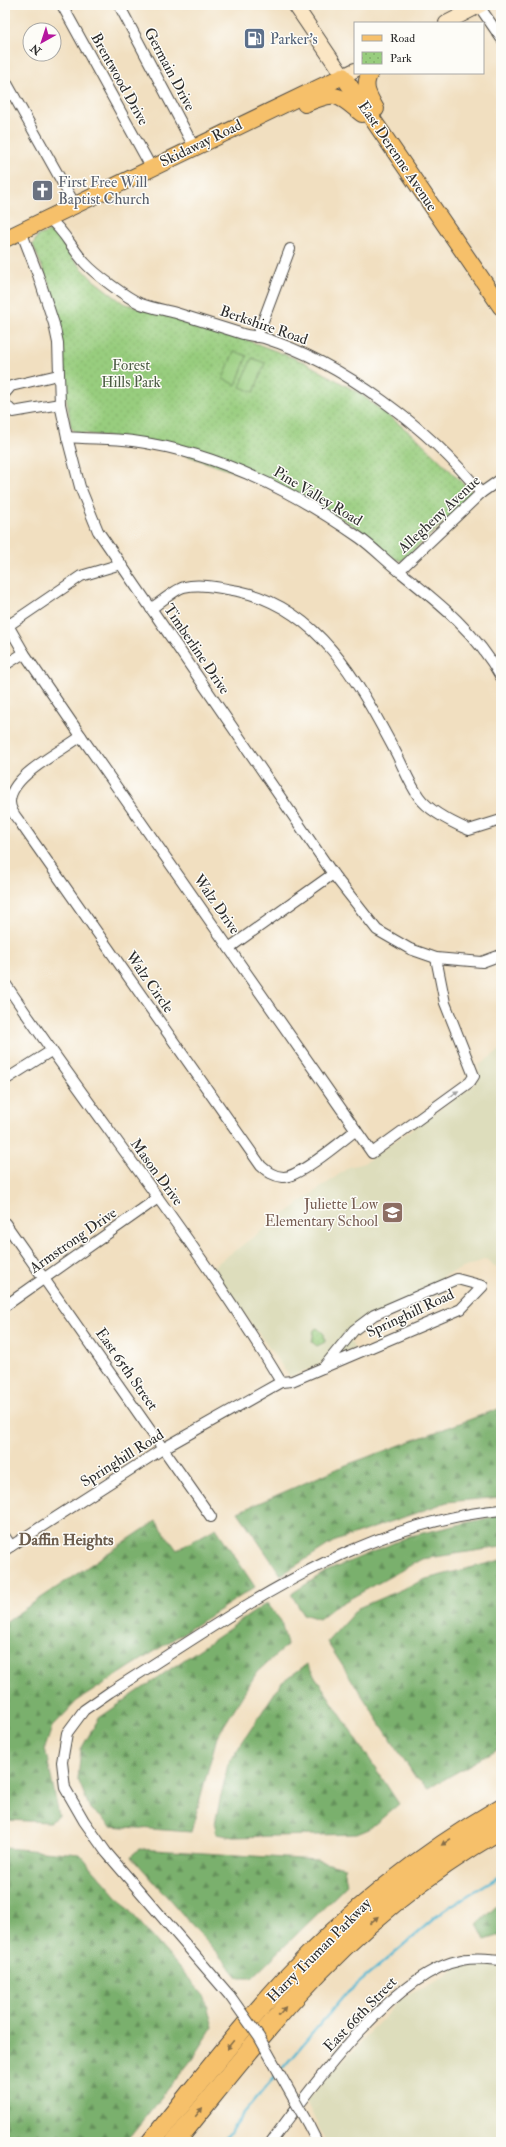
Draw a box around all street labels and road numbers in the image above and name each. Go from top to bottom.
street label: Germain Drive [140,24,199,114]
street label: Brentwood Drive [86,30,153,129]
street label: East Derenne Avenue [354,98,441,215]
street label: Skidaway Road [157,115,246,172]
street label: Berkshire Road [217,302,311,350]
street label: Pine Valley Road [270,462,366,531]
street label: Allegheny Avenue [393,471,484,558]
street label: Timberline Drive [159,600,234,698]
street label: Walz Drive [189,870,244,938]
street label: Walz Circle [121,947,178,1017]
street label: Mason Drive [126,1135,187,1210]
street label: Armstrong Drive [25,1203,121,1278]
street label: Springhill Road [363,1285,458,1343]
street label: East 65th Street [91,1324,162,1414]
street label: Springhill Road [77,1425,168,1492]
street label: Harry Truman Parkway [263,1894,376,2007]
street label: East 66th Street [320,1973,401,2056]

